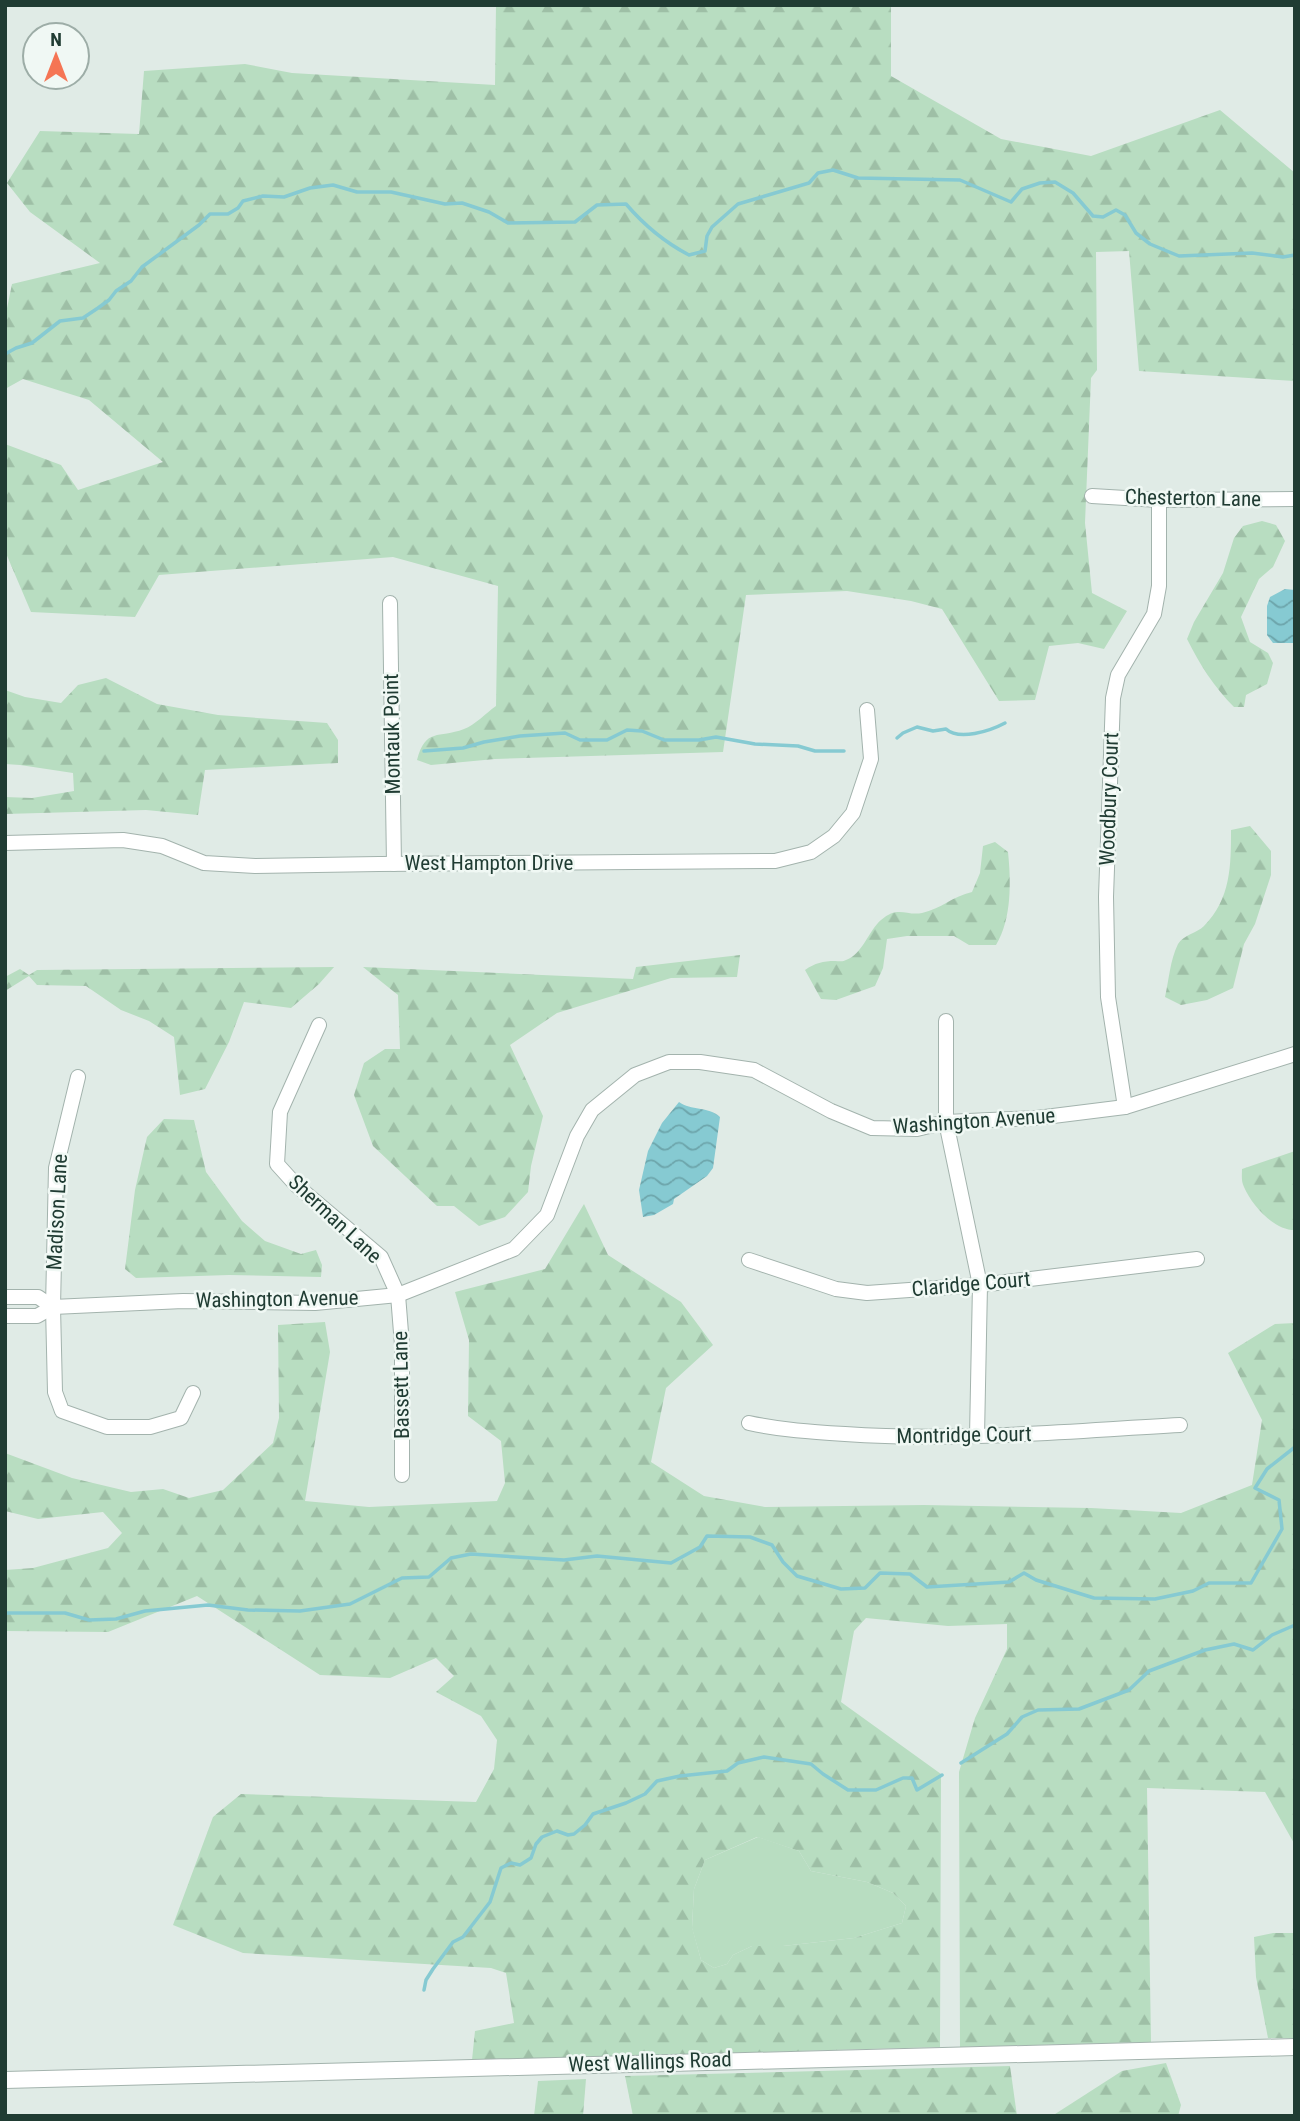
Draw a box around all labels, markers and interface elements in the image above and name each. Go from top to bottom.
north arrow [21,21,91,91]
text: N [50,28,62,51]
street label: Chesterton Lane [1125,485,1261,511]
street label: Montauk Point [379,674,405,794]
street label: Woodbury Court [1095,732,1123,866]
street label: West Hampton Drive [405,851,574,875]
street label: Washington Avenue [892,1103,1056,1139]
street label: Madison Lane [42,1153,72,1271]
street label: Sherman Lane [284,1170,387,1268]
street label: Claridge Court [911,1267,1031,1301]
street label: Washington Avenue [195,1286,359,1312]
street label: Bassett Lane [388,1331,414,1439]
street label: Montridge Court [896,1422,1032,1448]
street label: West Wallings Road [568,2047,732,2077]

